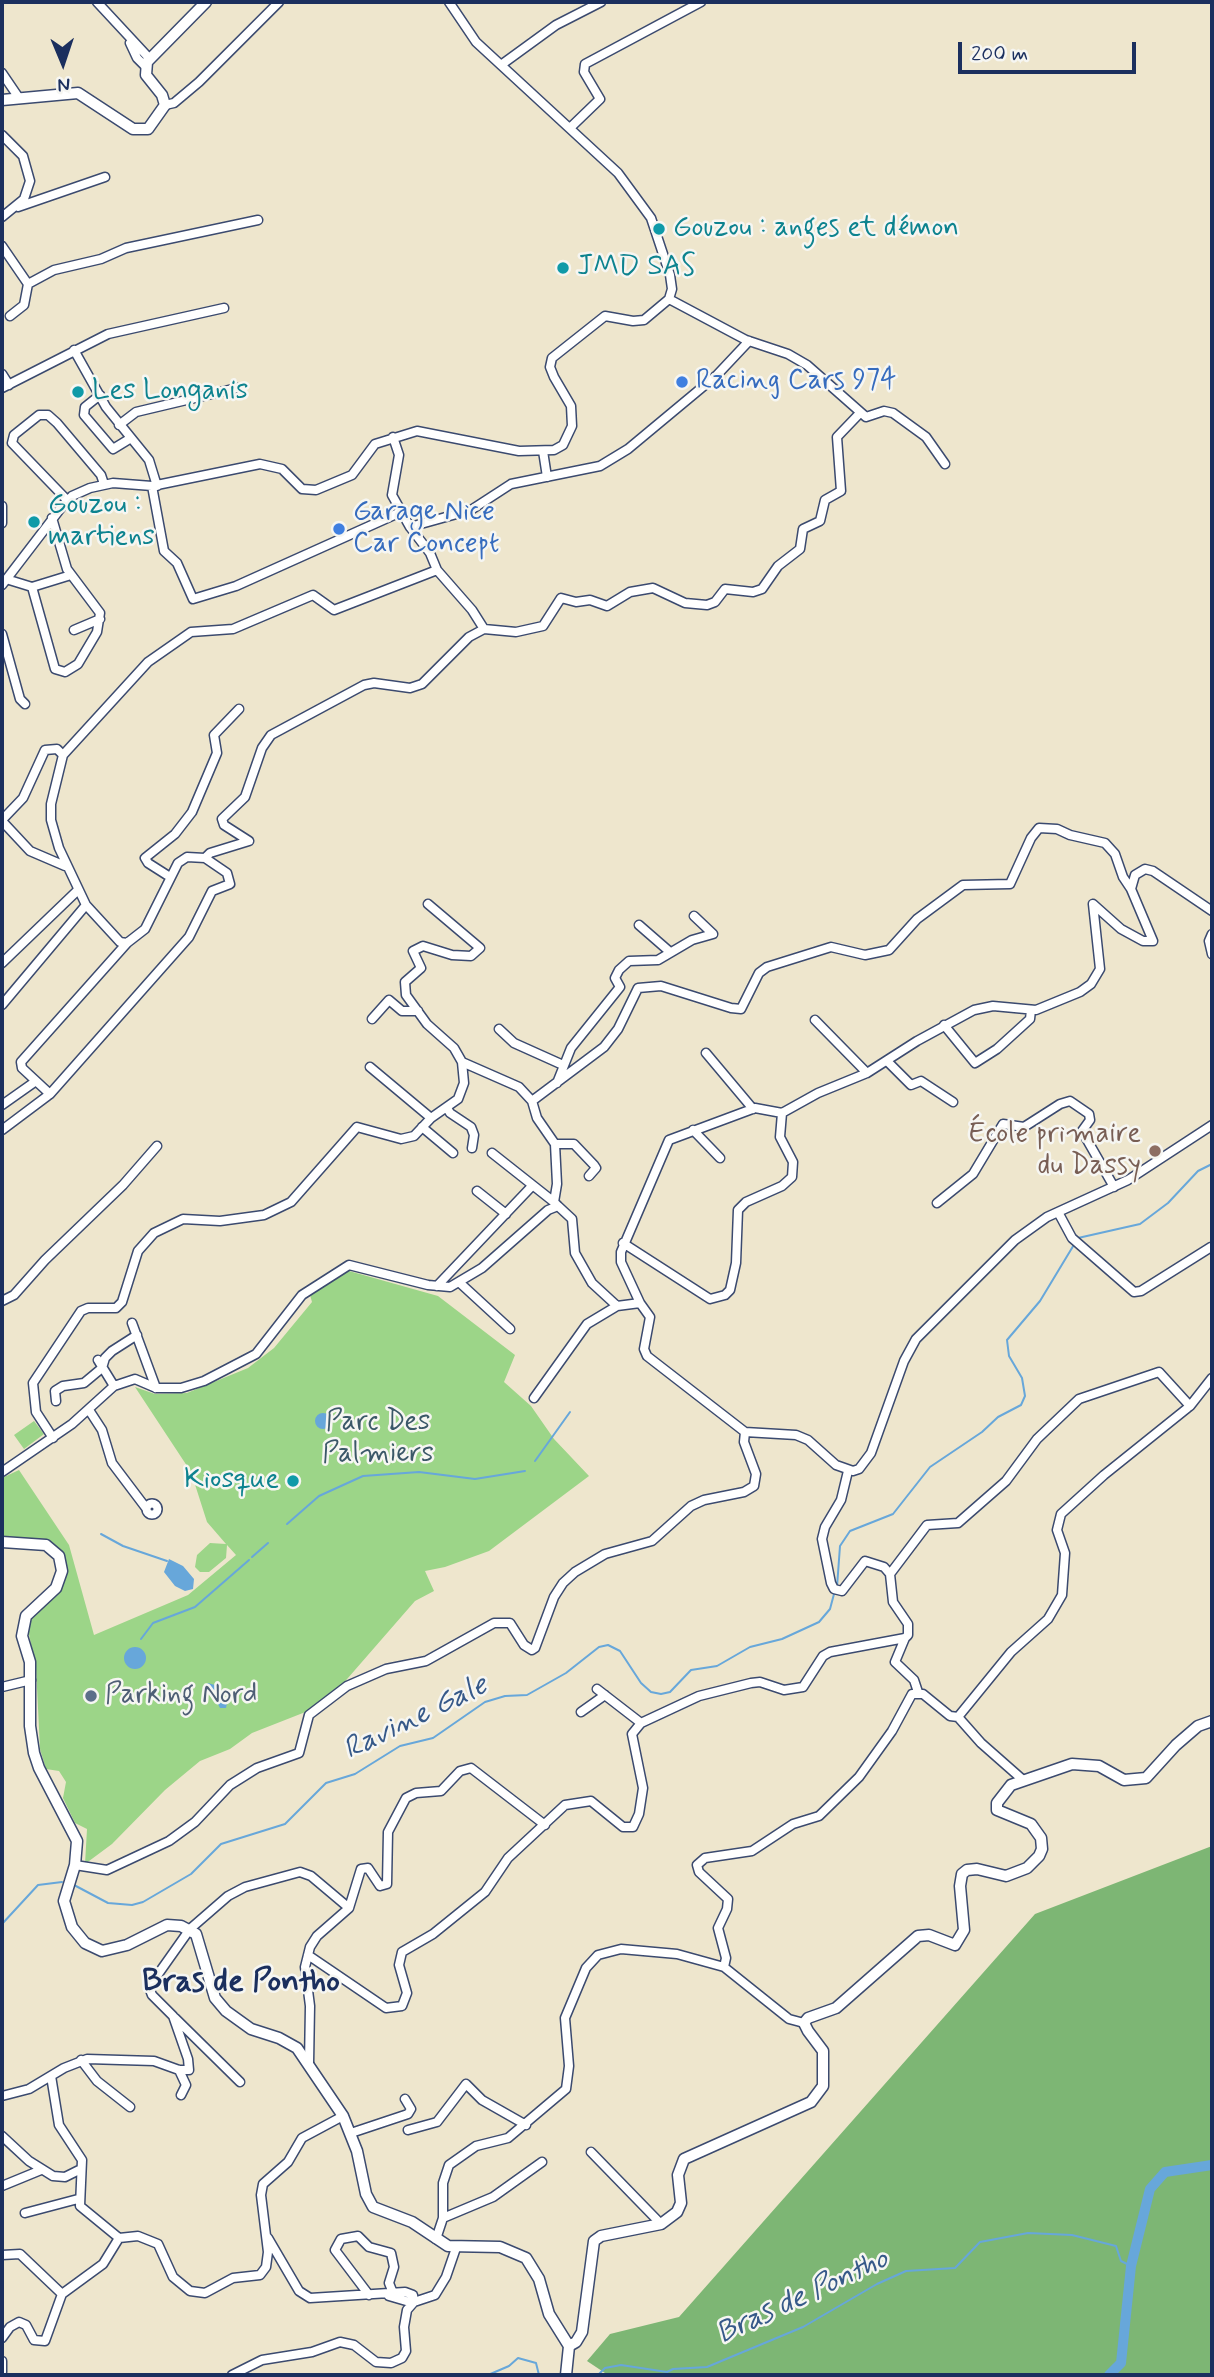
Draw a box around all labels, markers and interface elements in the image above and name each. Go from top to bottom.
north arrow [28,28,98,98]
scale bar [962,28,1140,72]
text: 200 m [971,40,1028,68]
text: N [57,72,71,97]
place label: Gouzou : anges et démon [673,212,959,246]
marker: Gouzou : anges et démon [651,221,667,237]
place label: JMD SAS [577,251,695,285]
marker: JMD SAS [555,260,571,276]
place label: Racing Cars 974 [696,365,897,399]
marker: Racing Cars 974 [674,374,690,390]
place label: Les Longanis [92,375,248,409]
marker: Les Longanis [70,384,86,400]
place label: Gouzou : martiens [48,489,155,555]
place label: Garage Nice Car Concept [353,496,499,562]
marker: Gouzou : martiens [26,514,42,530]
marker: Garage Nice Car Concept [331,521,347,537]
place label: École primaire du Dassy [968,1118,1141,1184]
marker: École primaire du Dassy [1147,1143,1163,1159]
park label: Parc Des Palmiers [322,1406,434,1472]
place label: Kiosque [184,1464,279,1498]
marker: Kiosque [285,1473,301,1489]
water label: Ravine Gale [338,1669,494,1769]
place label: Parking Nord [105,1679,257,1713]
marker: Parking Nord [83,1688,99,1704]
district label: Bras de Pontho [142,1964,340,2002]
water label: Bras de Pontho [711,2242,895,2354]

